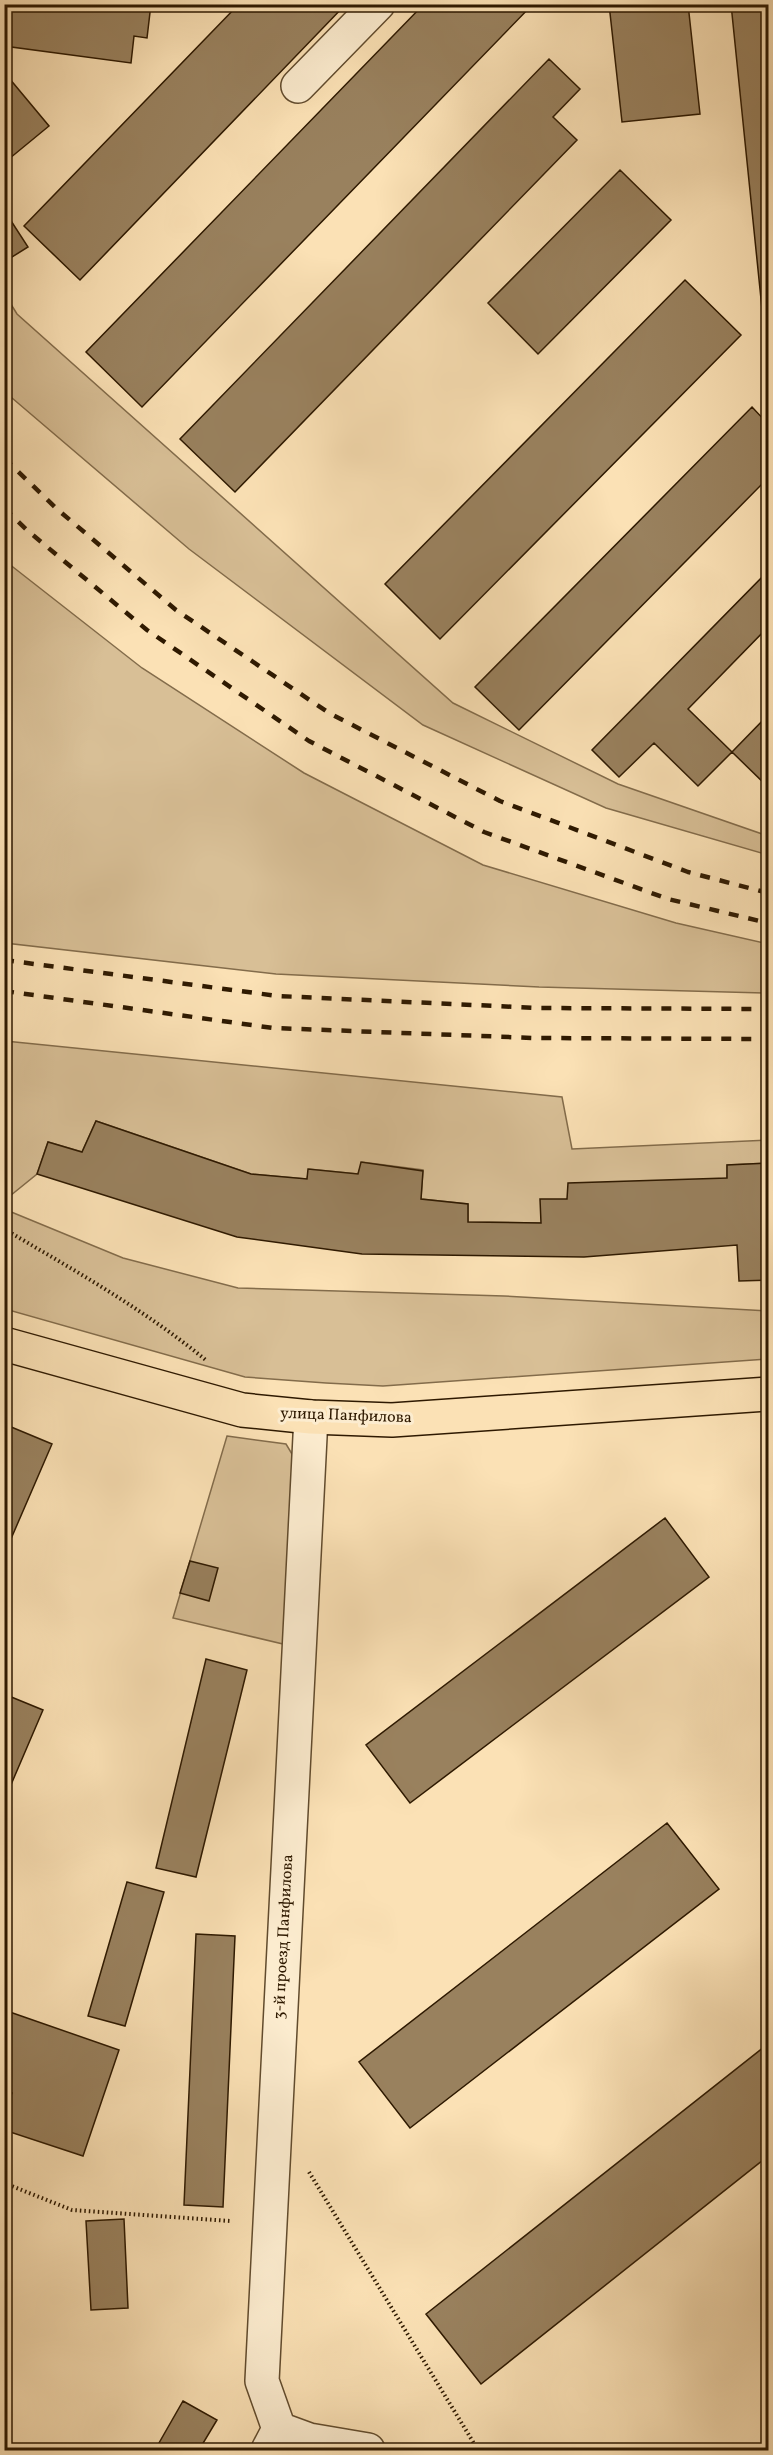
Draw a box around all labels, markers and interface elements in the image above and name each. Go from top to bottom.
street label: улица Панфилова [280,1403,412,1429]
street label: 3-й проезд Панфилова [269,1854,299,2020]

